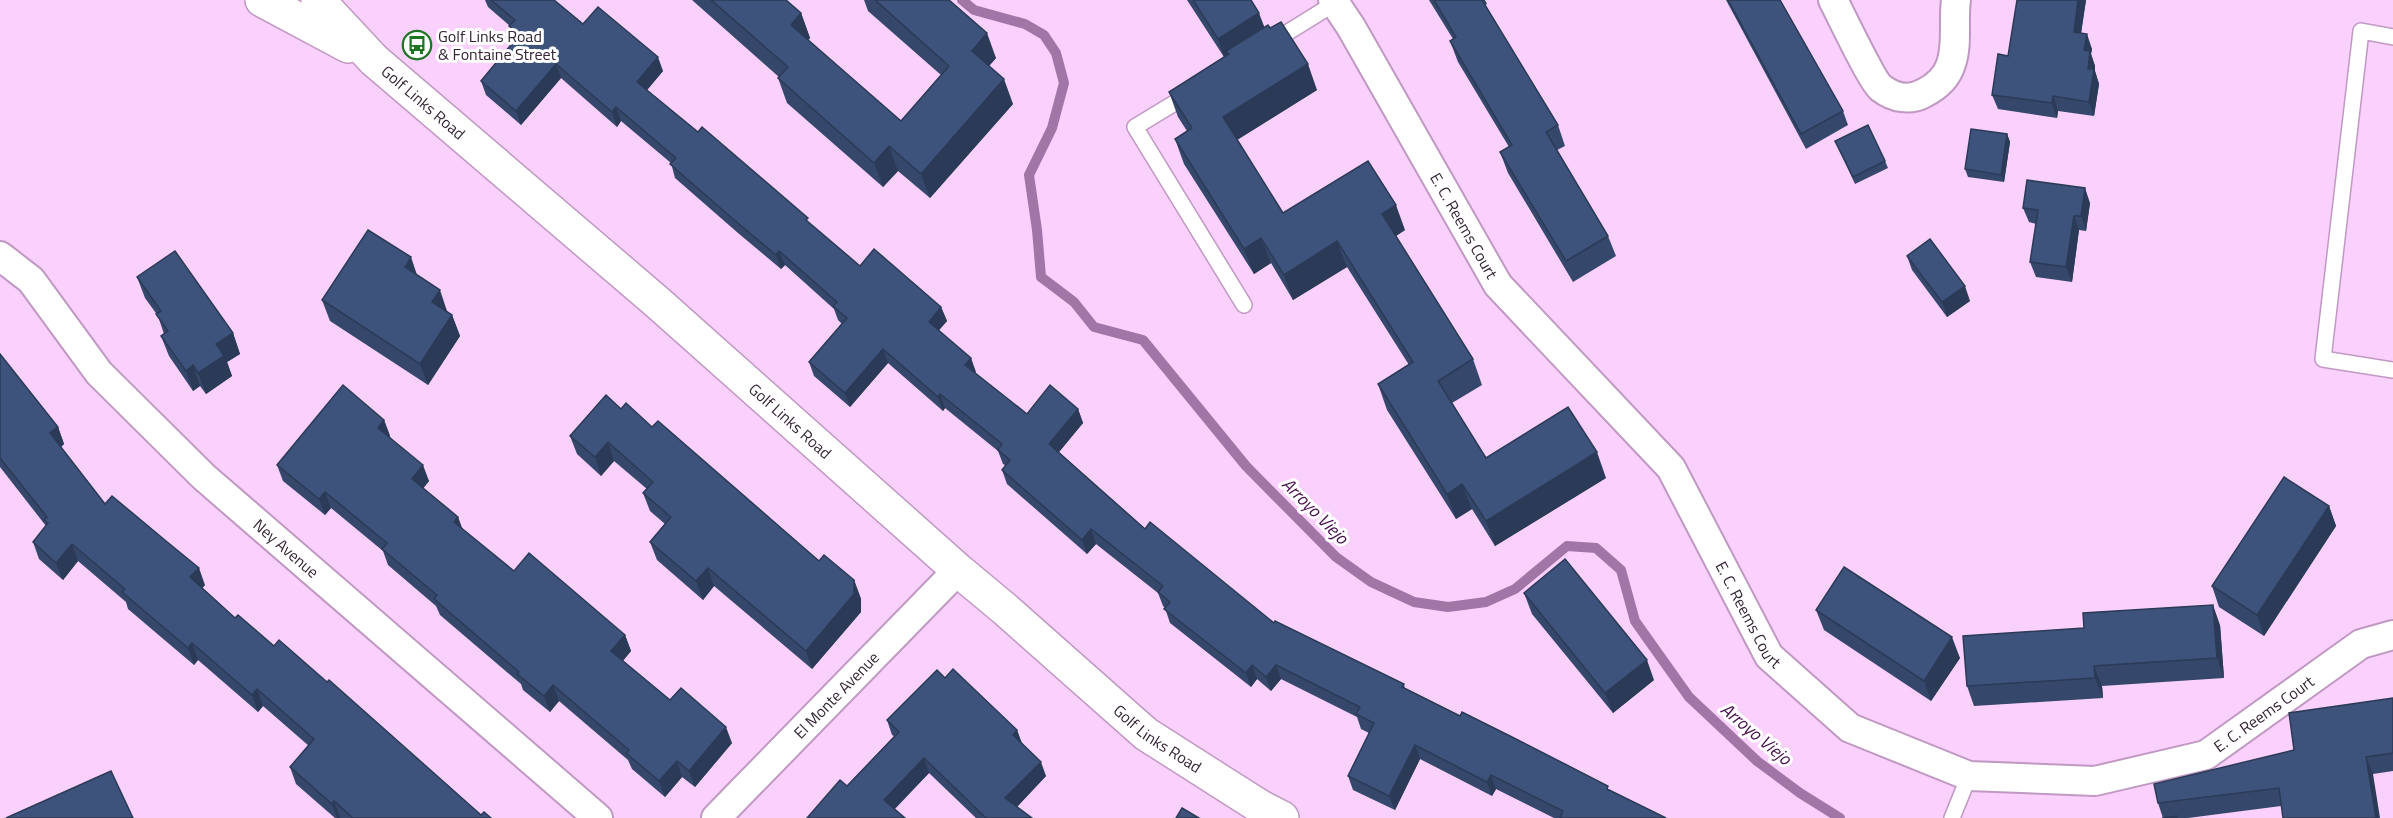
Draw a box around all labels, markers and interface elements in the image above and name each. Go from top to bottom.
place label: Golf Links Road & Fontaine Street [438,24,557,66]
bus stop icon: Golf Links Road & Fontaine Street [401,29,433,61]
street label: Golf Links Road [376,59,471,145]
street label: E. C. Reems Court [1424,168,1504,283]
street label: Golf Links Road [744,377,837,464]
water label: Arroyo Viejo [1276,471,1356,551]
street label: Ney Avenue [248,513,324,583]
street label: E. C. Reems Court [1710,557,1787,674]
street label: El Monte Avenue [788,646,884,744]
street label: E. C. Reems Court [2209,669,2319,758]
water label: Arroyo Viejo [1715,696,1798,772]
street label: Golf Links Road [1108,699,1206,779]

